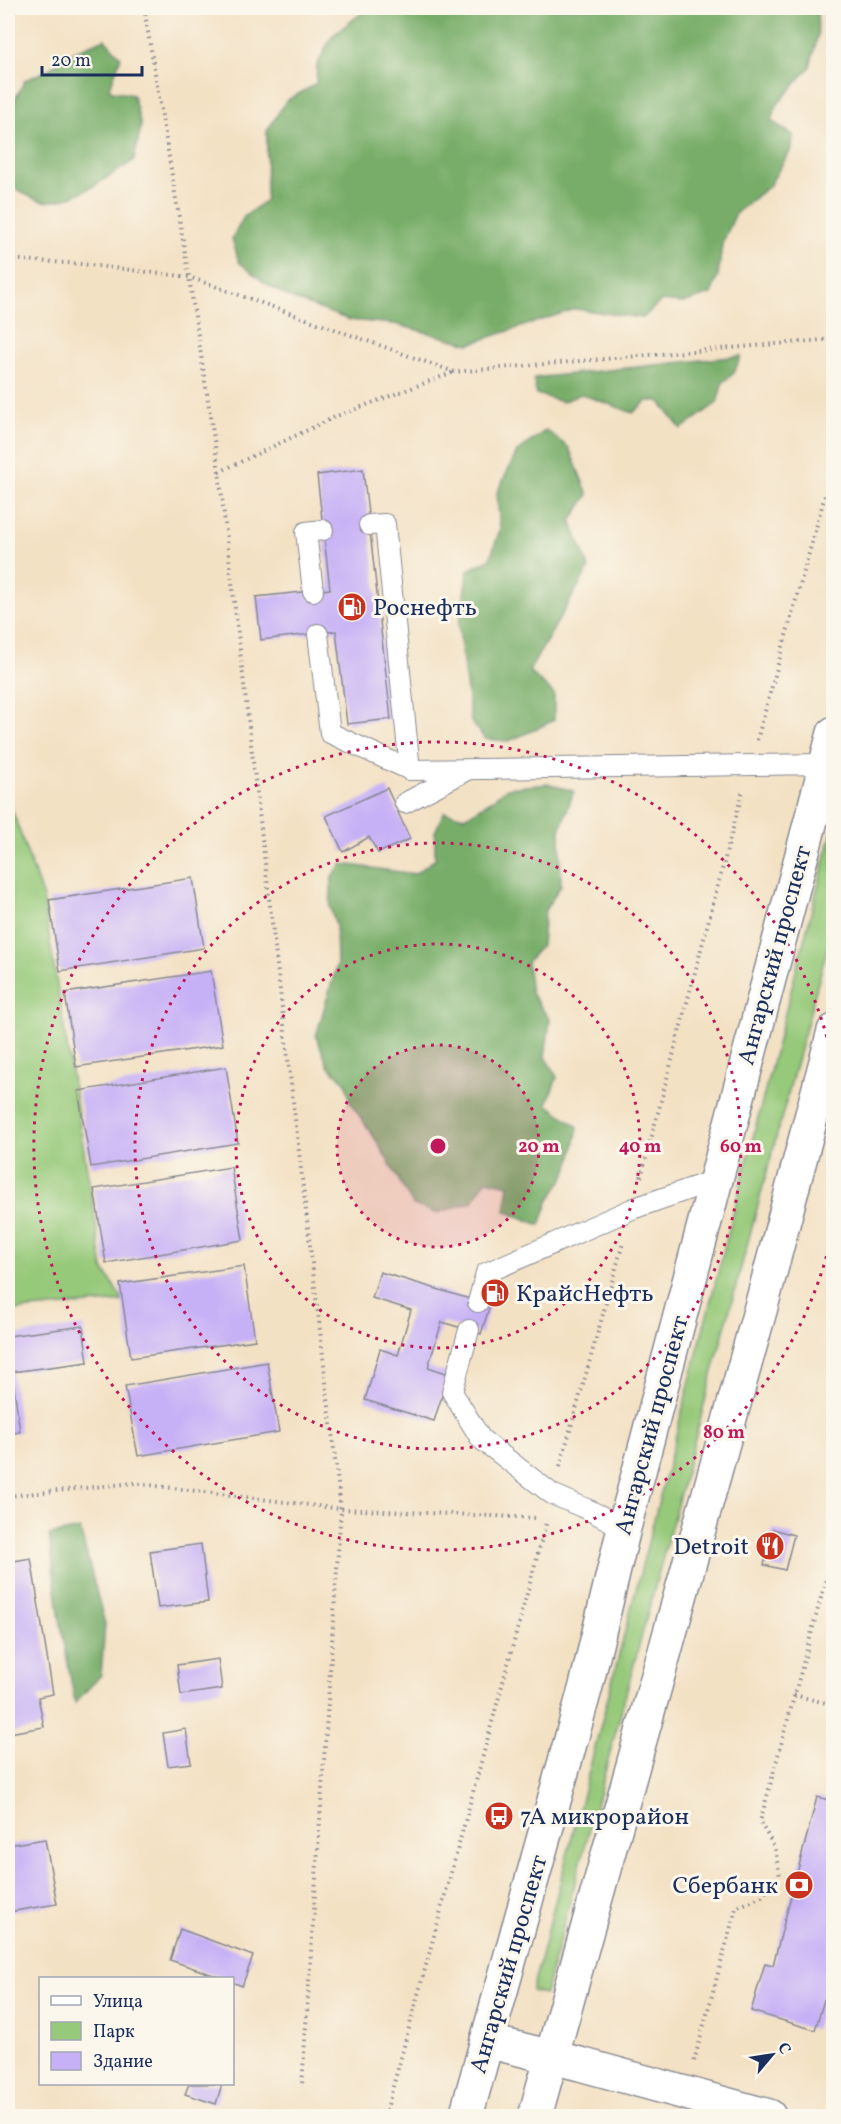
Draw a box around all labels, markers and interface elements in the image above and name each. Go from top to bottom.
scale bar [42,39,142,77]
text: 20 m [51,49,91,74]
fuel station icon: Роснефть [336,591,368,623]
place label: Роснефть [373,592,477,626]
street label: Ангарский проспект [730,842,822,1069]
text: 20 m [518,1135,560,1160]
text: 40 m [619,1135,661,1160]
text: 60 m [720,1135,762,1160]
centre of rings [428,1136,448,1156]
fuel station icon: КрайсНефть [479,1277,511,1309]
place label: КрайсНефть [516,1278,654,1312]
street label: Ангарский проспект [607,1312,699,1539]
text: 80 m [703,1421,745,1446]
restaurant icon: Detroit [754,1530,786,1562]
place label: Detroit [673,1531,749,1565]
bus stop icon: 7А микрорайон [483,1800,515,1832]
place label: 7А микрорайон [520,1801,689,1835]
street label: Ангарский проспект [462,1851,557,2078]
bank icon: Сбербанк [783,1869,815,1901]
place label: Сбербанк [672,1870,778,1904]
legend [39,1977,234,2085]
text: Улица [93,1990,143,2015]
text: Парк [93,2020,135,2045]
north arrow [742,2025,802,2085]
text: С [771,2039,795,2059]
text: Здание [93,2050,153,2075]

